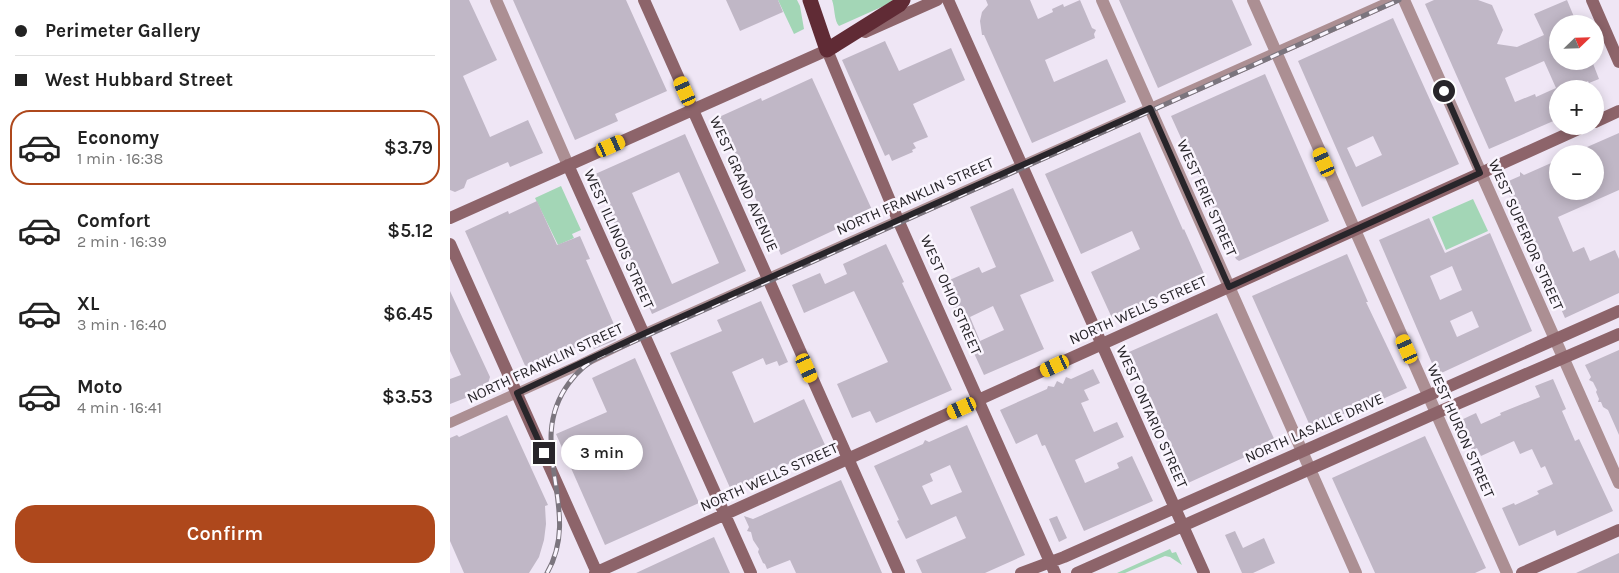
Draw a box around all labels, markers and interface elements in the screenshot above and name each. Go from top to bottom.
north arrow [1549,15,1604,70]
map controls [1549,15,1604,200]
text: Perimeter Gallery [45,20,200,42]
text: West Hubbard Street [45,69,233,91]
car [672,74,697,108]
route start [1433,80,1455,102]
button: + [1549,80,1604,135]
street label: WEST GRAND AVENUE [706,113,782,255]
icon: car [17,125,62,170]
text: Economy [77,127,159,149]
car [594,133,627,159]
text: $3.79 [384,137,433,159]
street label: WEST ERIE STREET [1173,137,1241,260]
car [1311,145,1336,179]
button: − [1549,145,1604,200]
text: 1 min · 16:38 [77,149,163,168]
street label: NORTH FRANKLIN STREET [833,153,997,239]
street label: WEST SUPERIOR STREET [1485,157,1568,314]
street label: WEST ILLINOIS STREET [580,166,658,312]
icon: car [17,208,62,253]
text: Comfort [77,210,151,232]
text: $5.12 [387,220,433,242]
text: 2 min · 16:39 [77,232,167,251]
street label: WEST OHIO STREET [916,232,986,358]
street label: NORTH WELLS STREET [1066,271,1210,348]
icon: car [17,291,62,336]
text: XL [77,293,99,315]
text: $6.45 [383,303,433,325]
text: 3 min · 16:40 [77,315,167,334]
street label: NORTH FRANKLIN STREET [464,319,626,407]
car [1394,332,1419,366]
street label: WEST ONTARIO STREET [1112,343,1192,492]
car [794,351,819,385]
car [1038,353,1071,379]
street label: WEST HURON STREET [1423,361,1499,501]
icon: car [17,374,62,419]
text: Moto [77,376,123,398]
text: $3.53 [382,386,433,408]
street label: NORTH LASALLE DRIVE [1242,389,1386,467]
car [945,395,978,421]
text: 4 min · 16:41 [77,398,162,417]
callout: 3 min [562,436,644,470]
street label: NORTH WELLS STREET [697,438,841,515]
route end [533,442,555,464]
text: 3 min [580,443,624,462]
button: Confirm [15,505,435,563]

